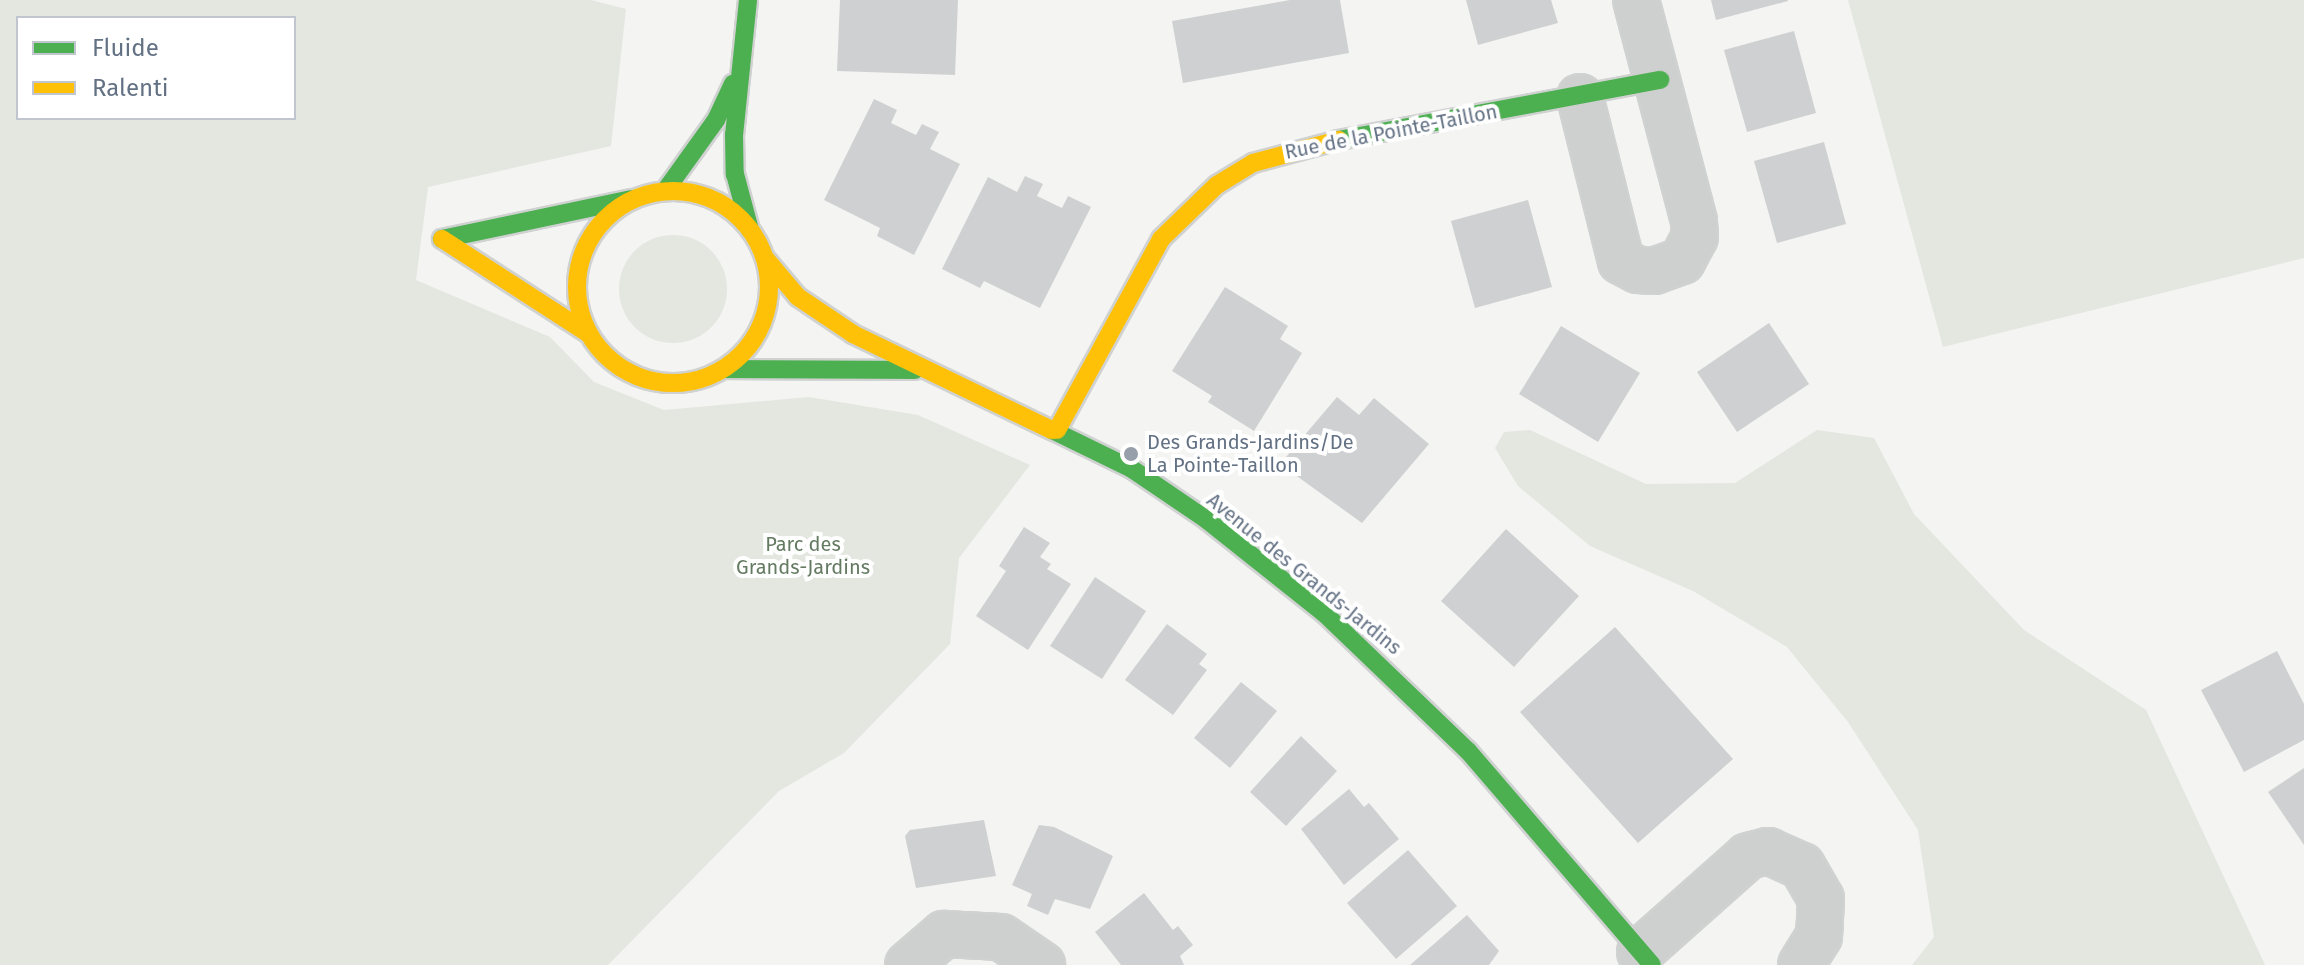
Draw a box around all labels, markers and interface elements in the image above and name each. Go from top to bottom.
legend [16,16,296,120]
text: Fluide [92,34,159,62]
text: Ralenti [92,74,169,102]
street label: Rue de la Pointe-Taillon [1283,100,1499,164]
place label: Des Grands-Jardins/De La Pointe-Taillon [1147,430,1354,477]
marker: Des Grands-Jardins/De La Pointe-Taillon [1122,445,1140,463]
street label: Avenue des Grands-Jardins [1202,488,1406,660]
park label: Parc des Grands-Jardins [736,533,870,580]

